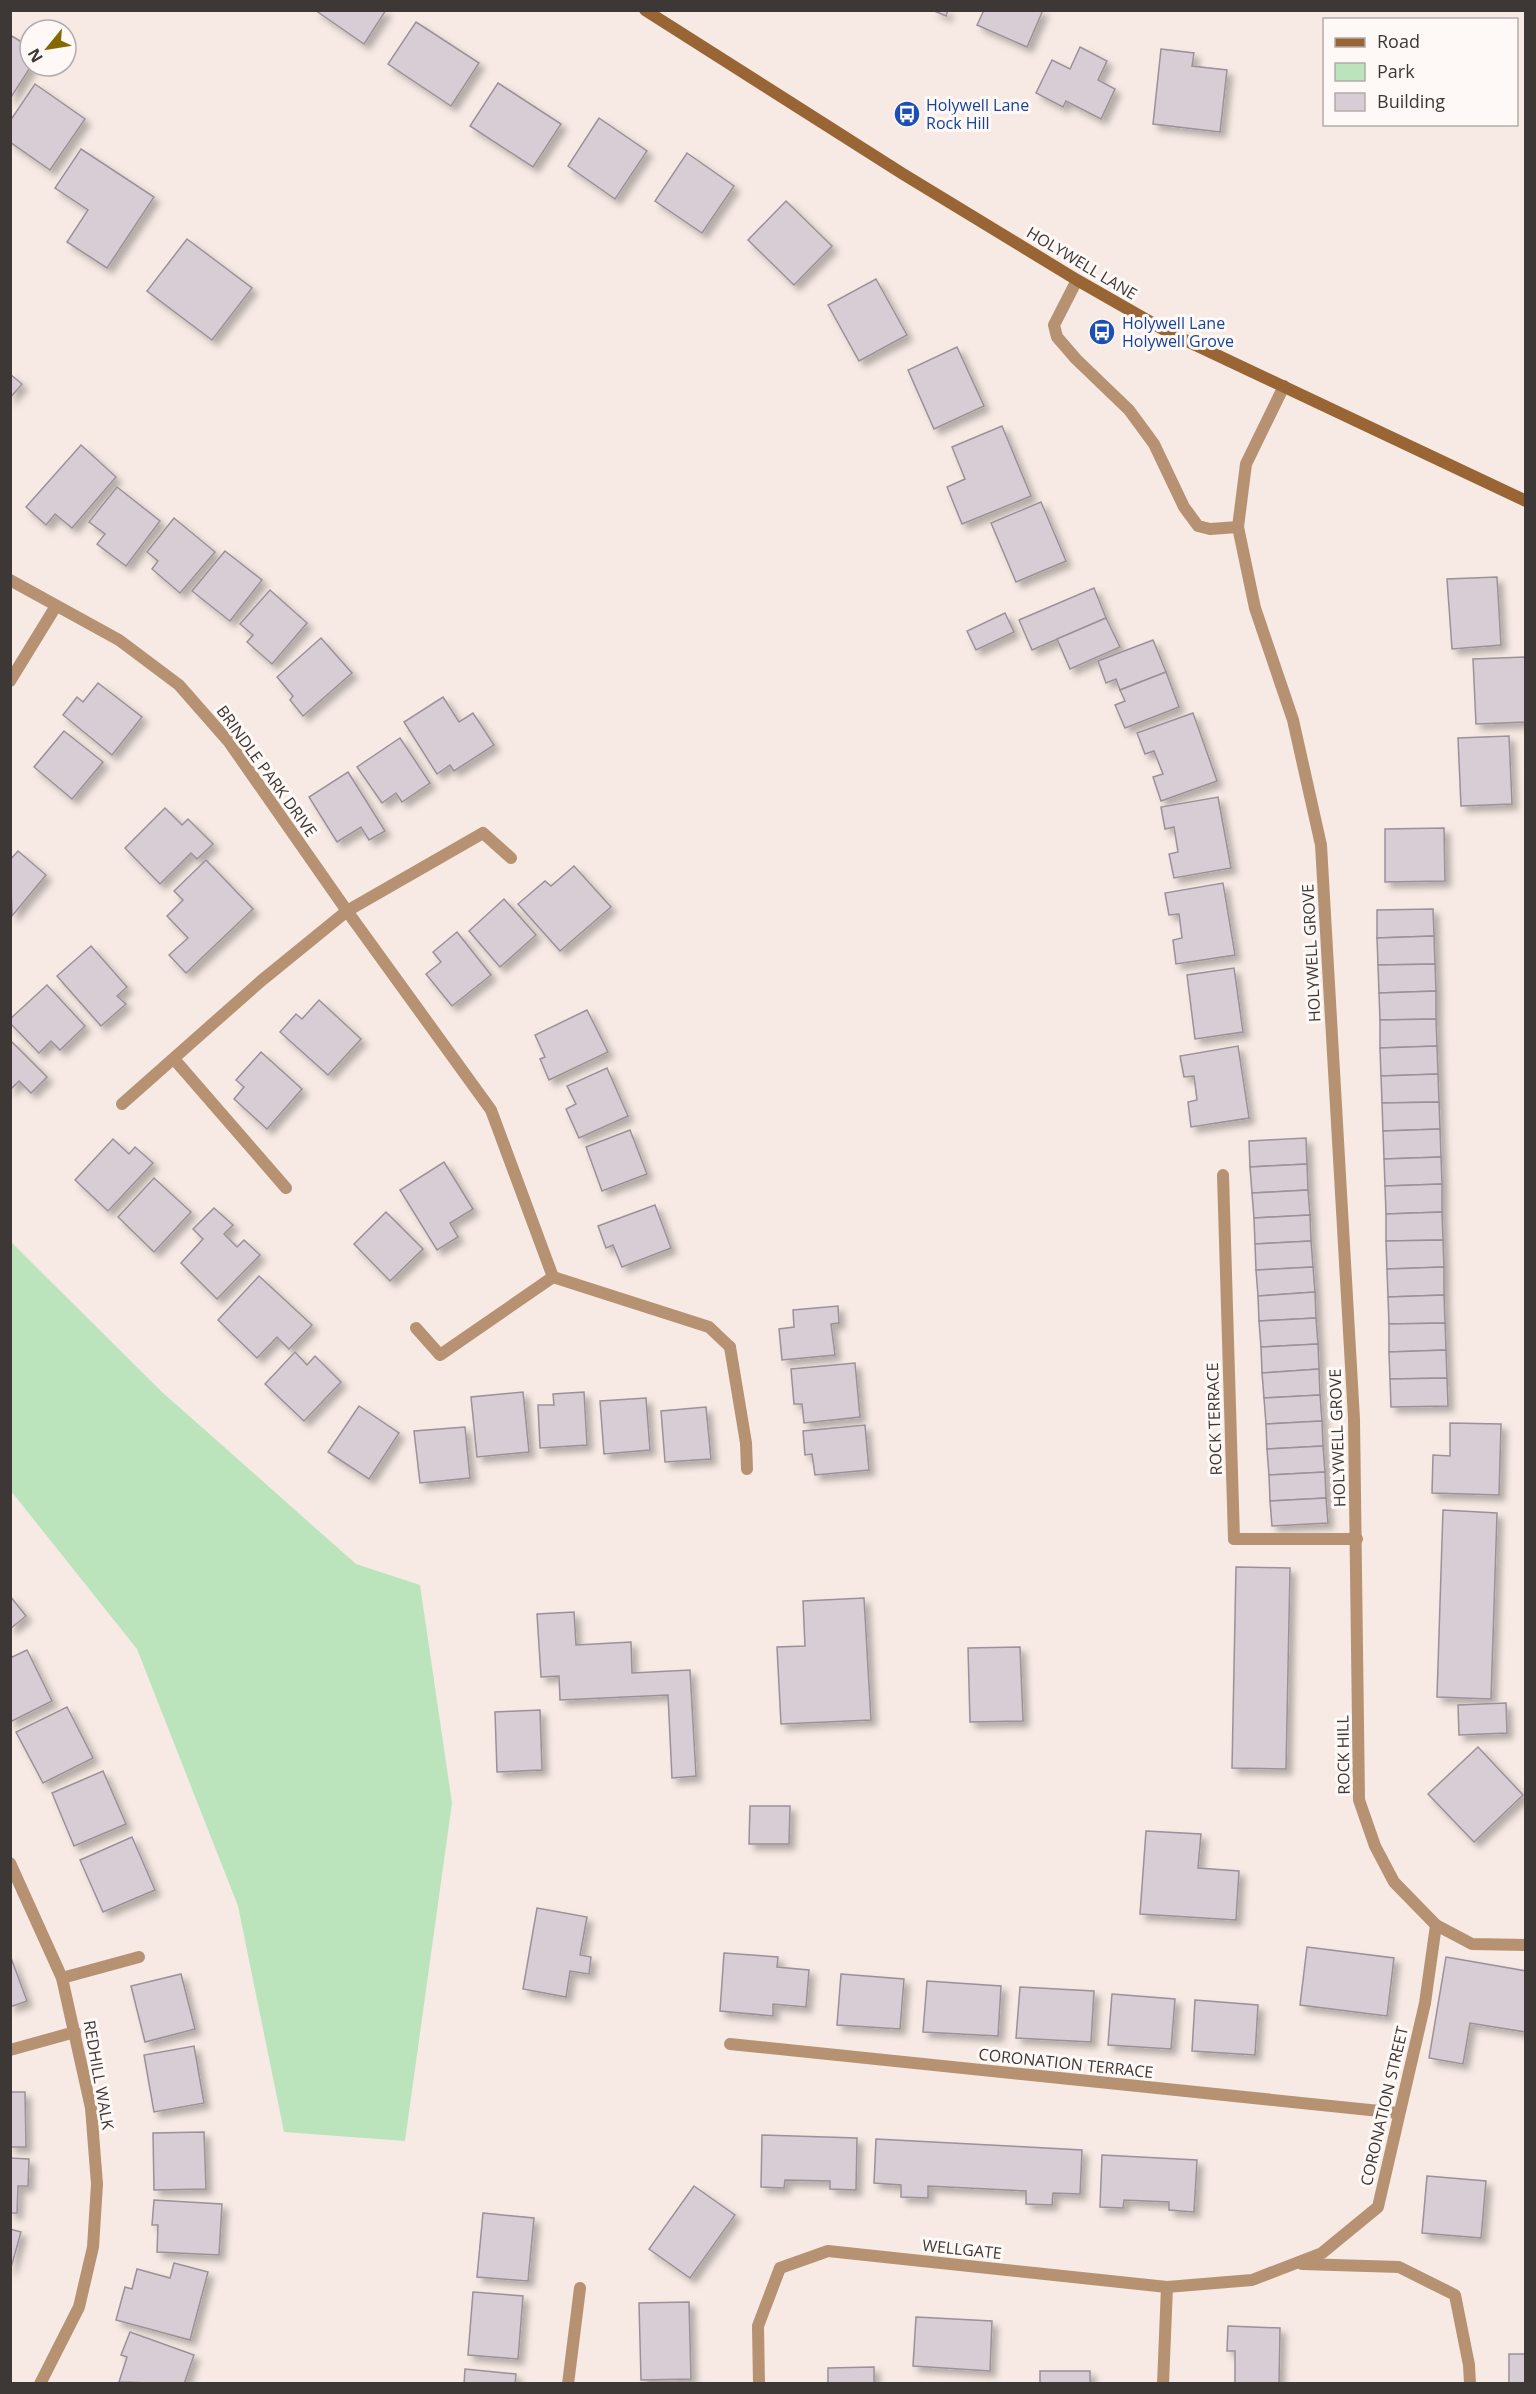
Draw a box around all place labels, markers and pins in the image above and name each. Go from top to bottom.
place label: Holywell Lane Rock Hill [926,94,1029,134]
bus stop icon: Holywell Lane Rock Hill [892,99,922,129]
place label: Holywell Lane Holywell Grove [1122,312,1234,352]
bus stop icon: Holywell Lane Holywell Grove [1087,317,1117,347]

